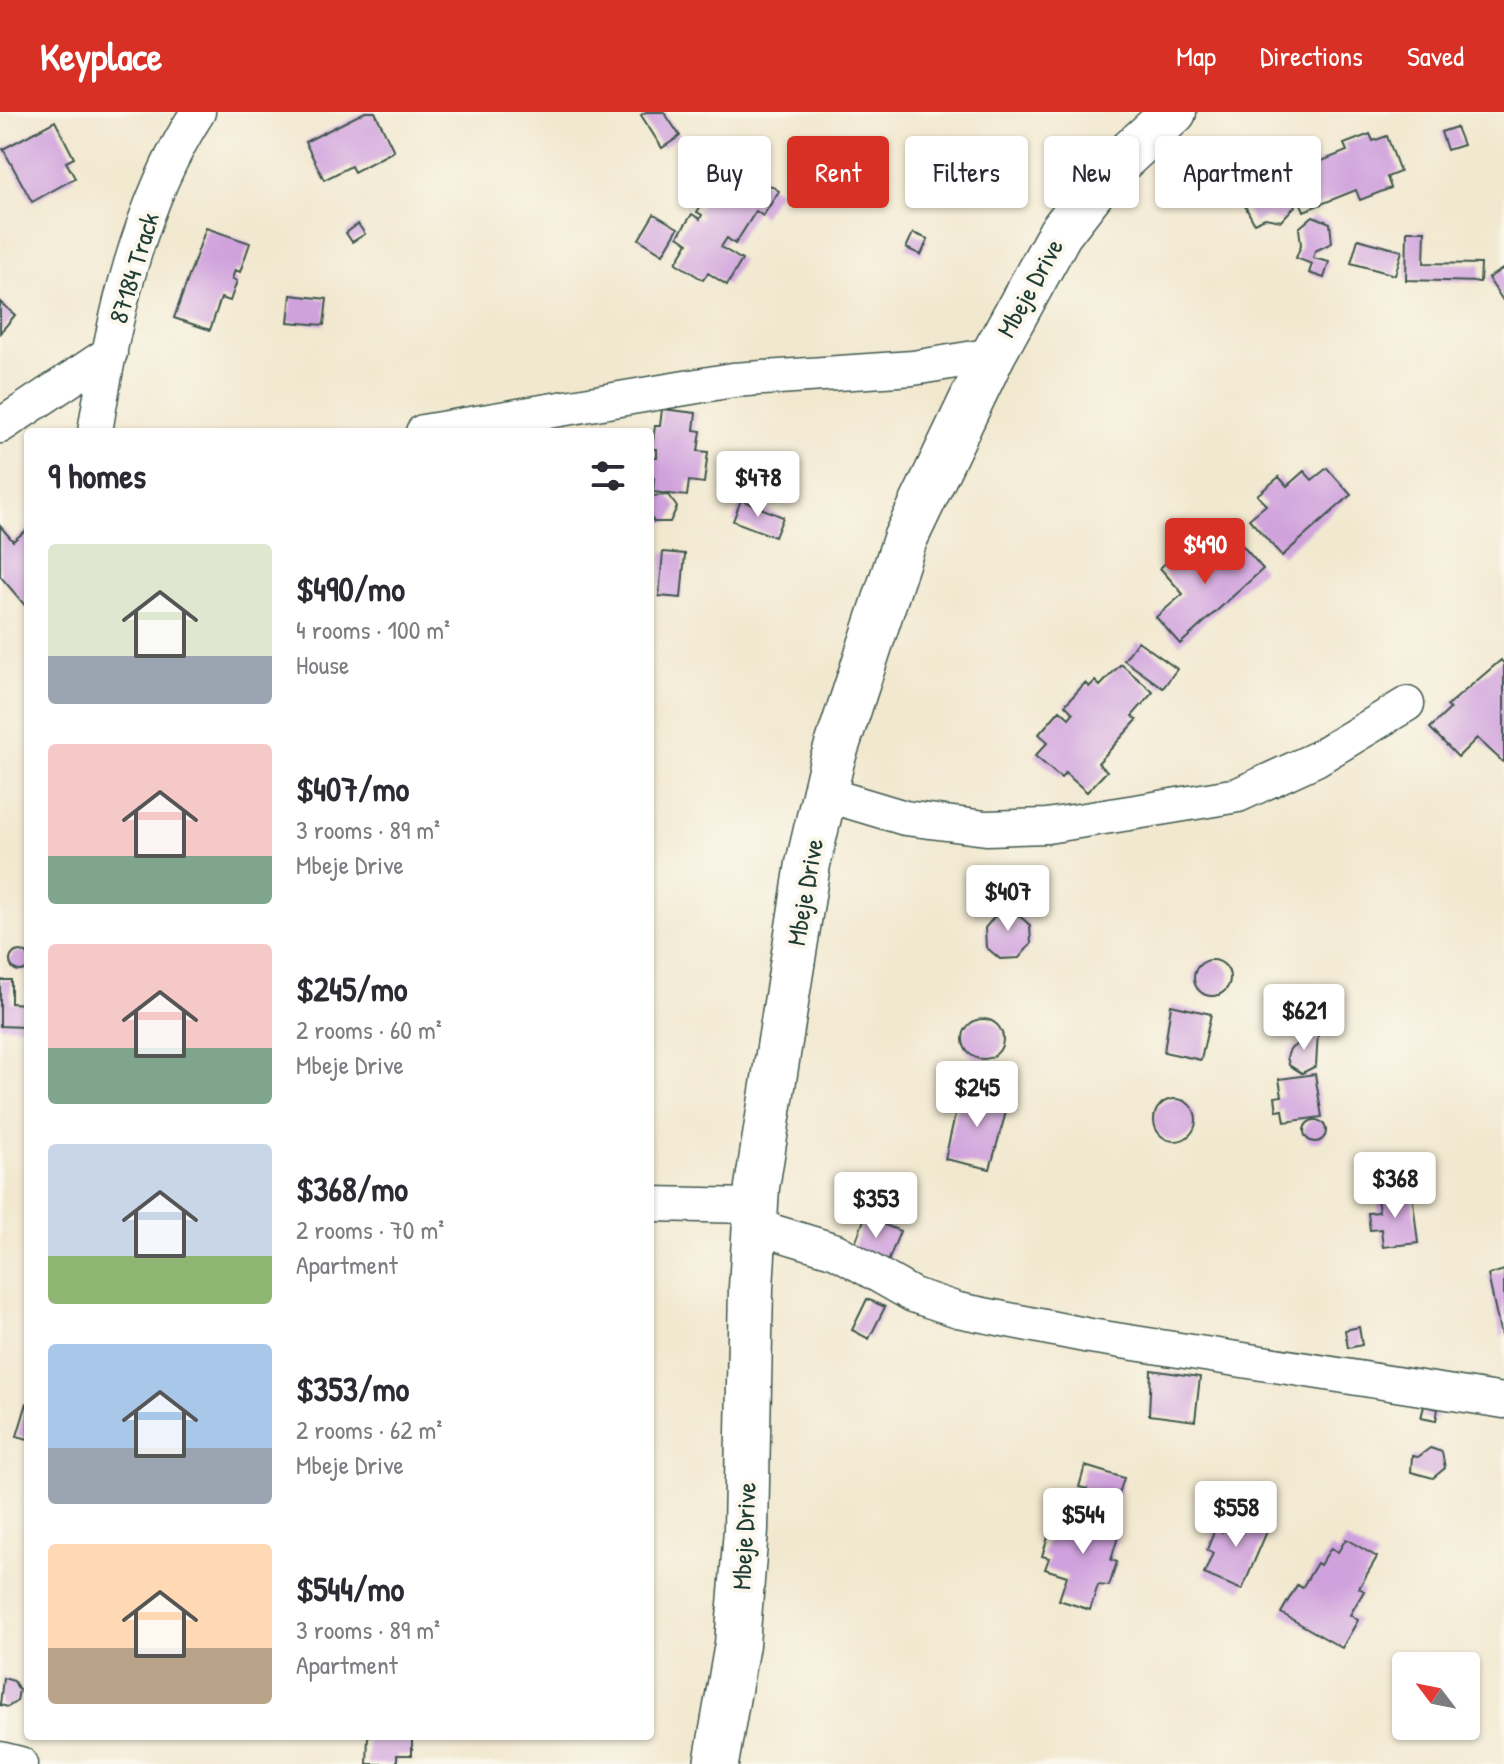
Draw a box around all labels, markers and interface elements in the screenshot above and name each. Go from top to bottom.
text: Keyplace [40,30,162,82]
text: Map [1176,37,1216,75]
text: Directions [1260,37,1363,75]
text: Saved [1407,37,1464,75]
chip: Buy [678,136,771,208]
chip: Rent [787,136,889,208]
chip: Filters [905,136,1028,208]
chip: New [1044,136,1139,208]
chip: Apartment [1155,136,1321,208]
street label: 87184 Track [100,208,167,327]
street label: Mbeje Drive [988,232,1071,343]
pin: $478 [711,451,805,519]
text: 9 homes [48,453,146,499]
icon: filters [586,454,630,498]
text: $478 [734,459,782,494]
pin: $490 [1158,518,1252,586]
text: $490 [1183,526,1227,561]
text: $490/mo [296,566,405,612]
icon: home [112,576,208,672]
text: 4 rooms · 100 m² [296,612,450,647]
text: House [296,647,349,682]
text: $407/mo [296,766,409,812]
icon: home [112,776,208,872]
text: 3 rooms · 89 m² [296,812,440,847]
street label: Mbeje Drive [778,836,831,948]
text: Mbeje Drive [296,847,404,882]
pin: $407 [961,865,1055,933]
text: $407 [984,873,1032,908]
text: $245/mo [296,966,408,1012]
icon: home [112,976,208,1072]
pin: $621 [1257,984,1351,1052]
text: $621 [1281,992,1327,1027]
text: 2 rooms · 60 m² [296,1012,442,1047]
text: Mbeje Drive [296,1047,404,1082]
pin: $245 [930,1061,1024,1129]
text: $245 [954,1069,1000,1104]
pin: $368 [1348,1152,1442,1220]
text: $368 [1372,1160,1418,1195]
text: $368/mo [296,1166,408,1212]
pin: $353 [829,1172,923,1240]
icon: home [112,1176,208,1272]
text: $353 [852,1180,900,1215]
text: 2 rooms · 70 m² [296,1212,444,1247]
text: Apartment [296,1247,398,1282]
text: $353/mo [296,1366,409,1412]
icon: home [112,1376,208,1472]
text: 2 rooms · 62 m² [296,1412,442,1447]
text: Mbeje Drive [296,1447,404,1482]
street label: Mbeje Drive [723,1481,764,1591]
pin: $558 [1189,1481,1283,1549]
pin: $544 [1036,1488,1130,1556]
text: $558 [1213,1489,1259,1524]
text: $544 [1061,1496,1105,1531]
text: $544/mo [296,1566,404,1612]
icon: home [112,1576,208,1672]
text: 3 rooms · 89 m² [296,1612,440,1647]
text: Apartment [296,1647,398,1682]
north arrow [1392,1652,1480,1740]
map controls [1392,1652,1480,1740]

